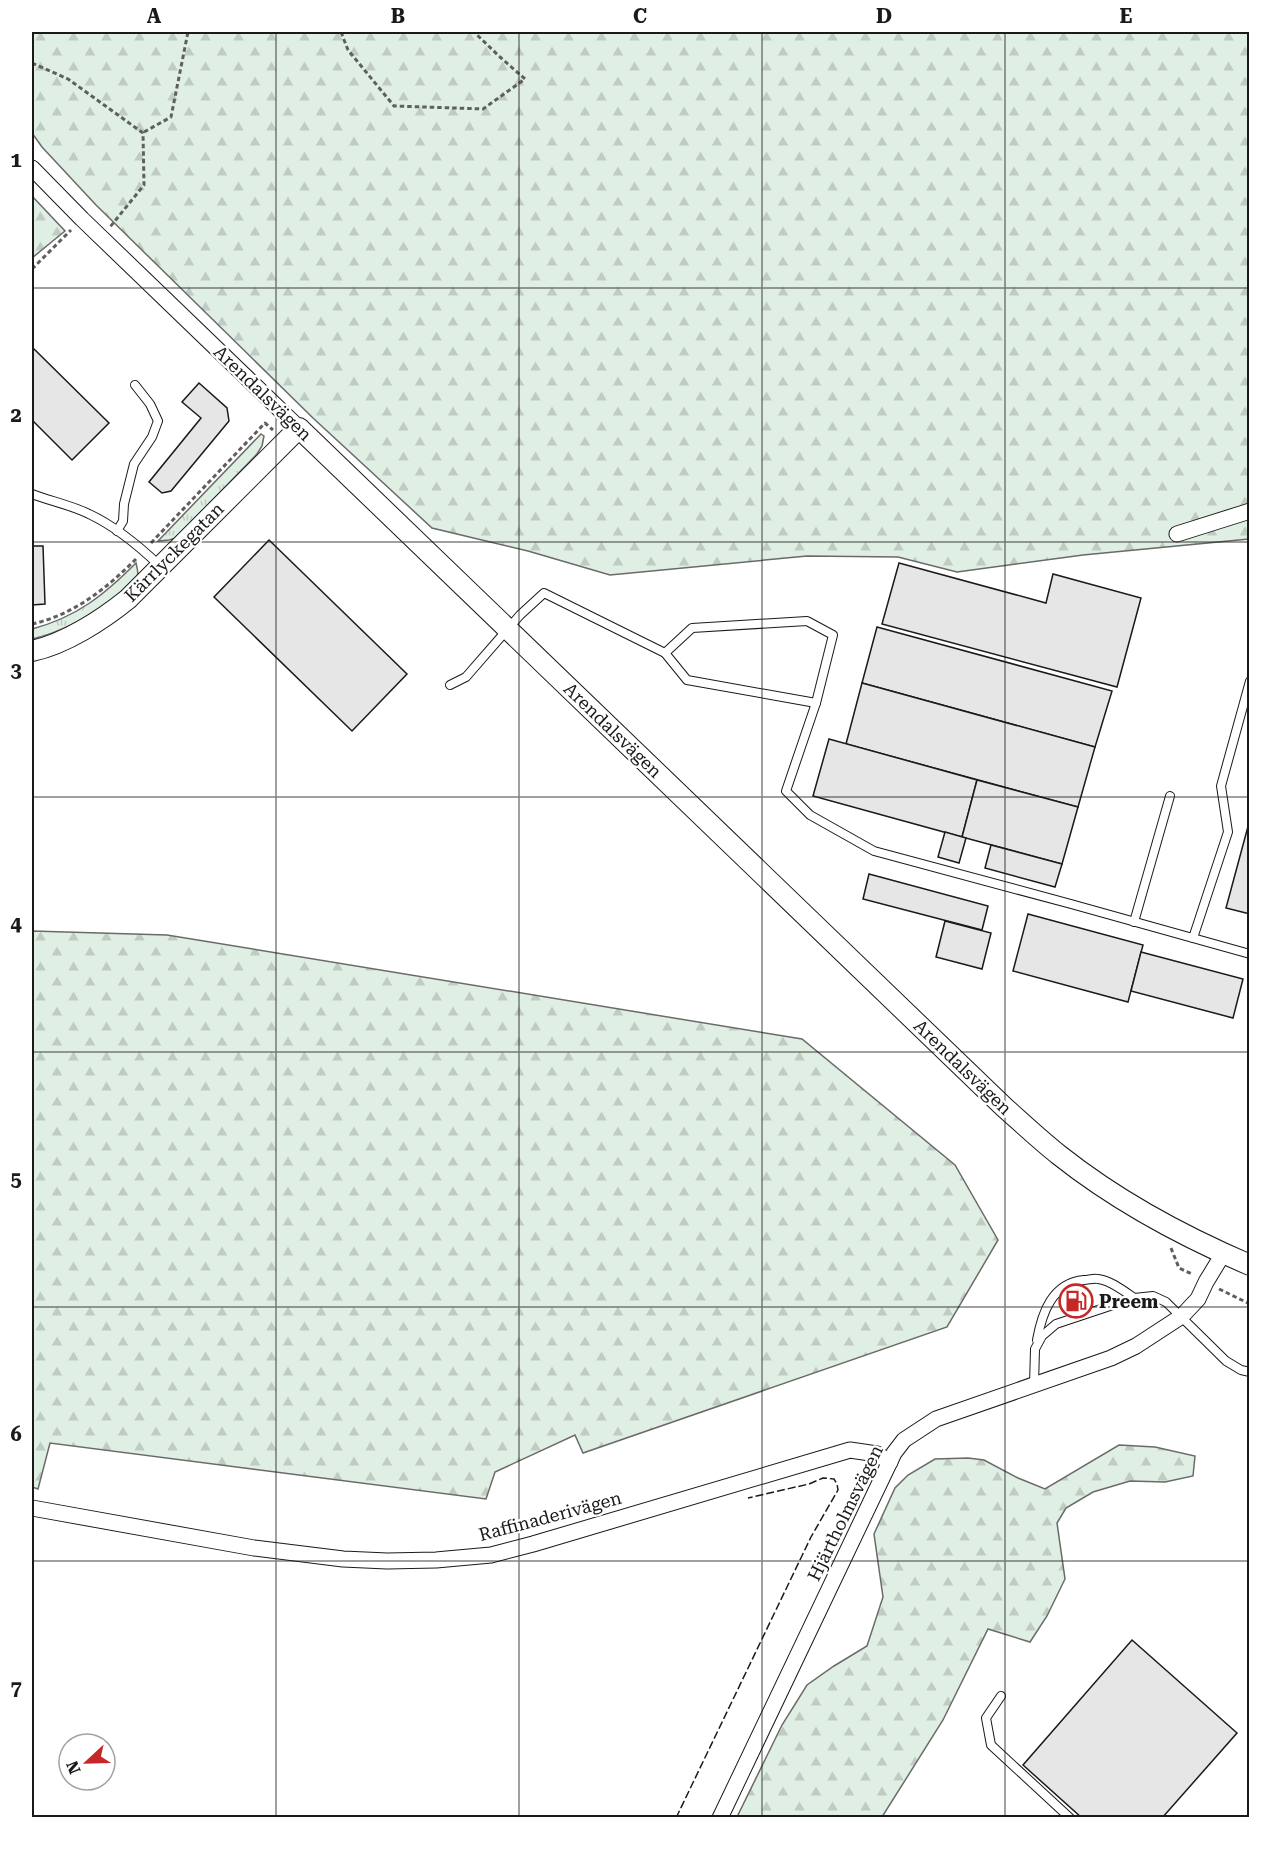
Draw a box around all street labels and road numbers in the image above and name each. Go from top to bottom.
street label: Arendalsvägen [210,341,316,445]
street label: Kärrlyckegatan [120,498,228,606]
street label: Arendalsvägen [560,678,666,782]
street label: Arendalsvägen [910,1015,1016,1119]
street label: Hjärtholmsvägen [803,1441,887,1584]
street label: Raffinaderivägen [476,1487,624,1545]

